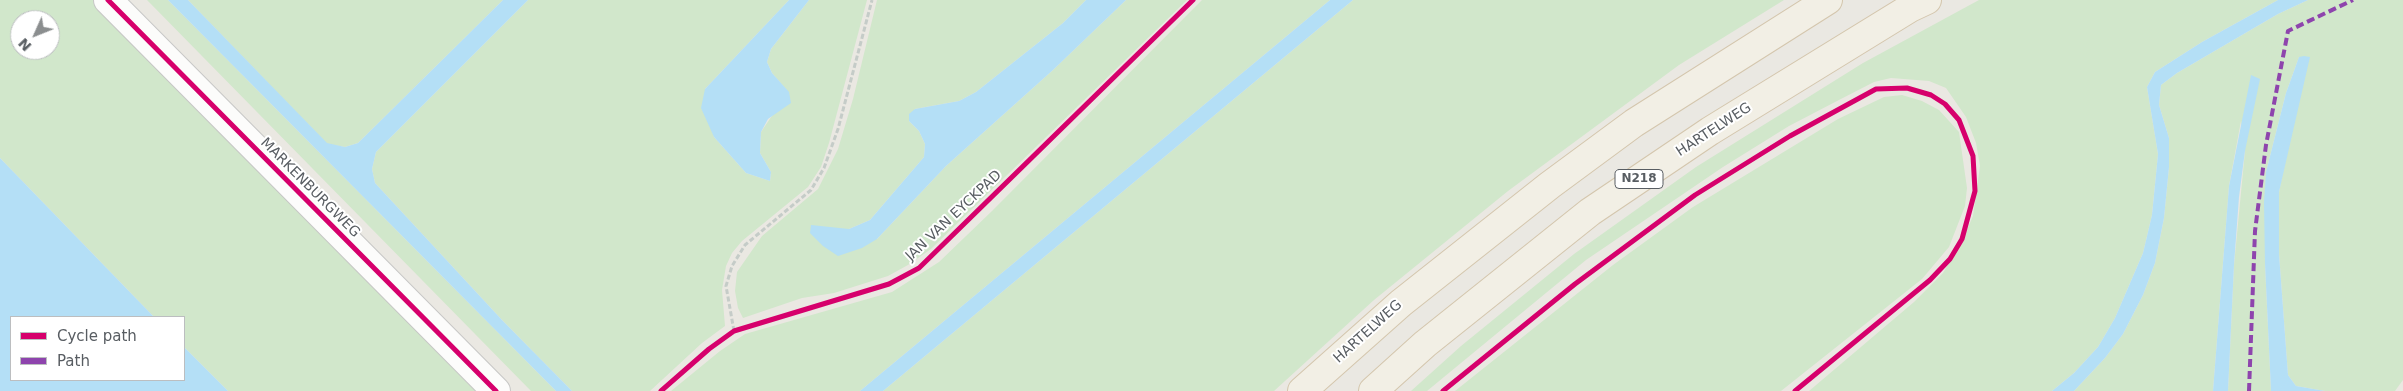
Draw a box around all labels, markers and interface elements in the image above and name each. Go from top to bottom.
north arrow [10,10,60,60]
text: N [15,35,35,54]
street label: HARTELWEG [1673,99,1755,161]
street label: MARKENBURGWEG [257,135,363,241]
street label: JAN VAN EYCKPAD [903,167,1005,265]
road number: N218 [1615,170,1663,188]
street label: HARTELWEG [1330,297,1406,367]
legend [10,316,185,381]
text: Cycle path [57,327,137,345]
text: Path [57,352,90,370]

